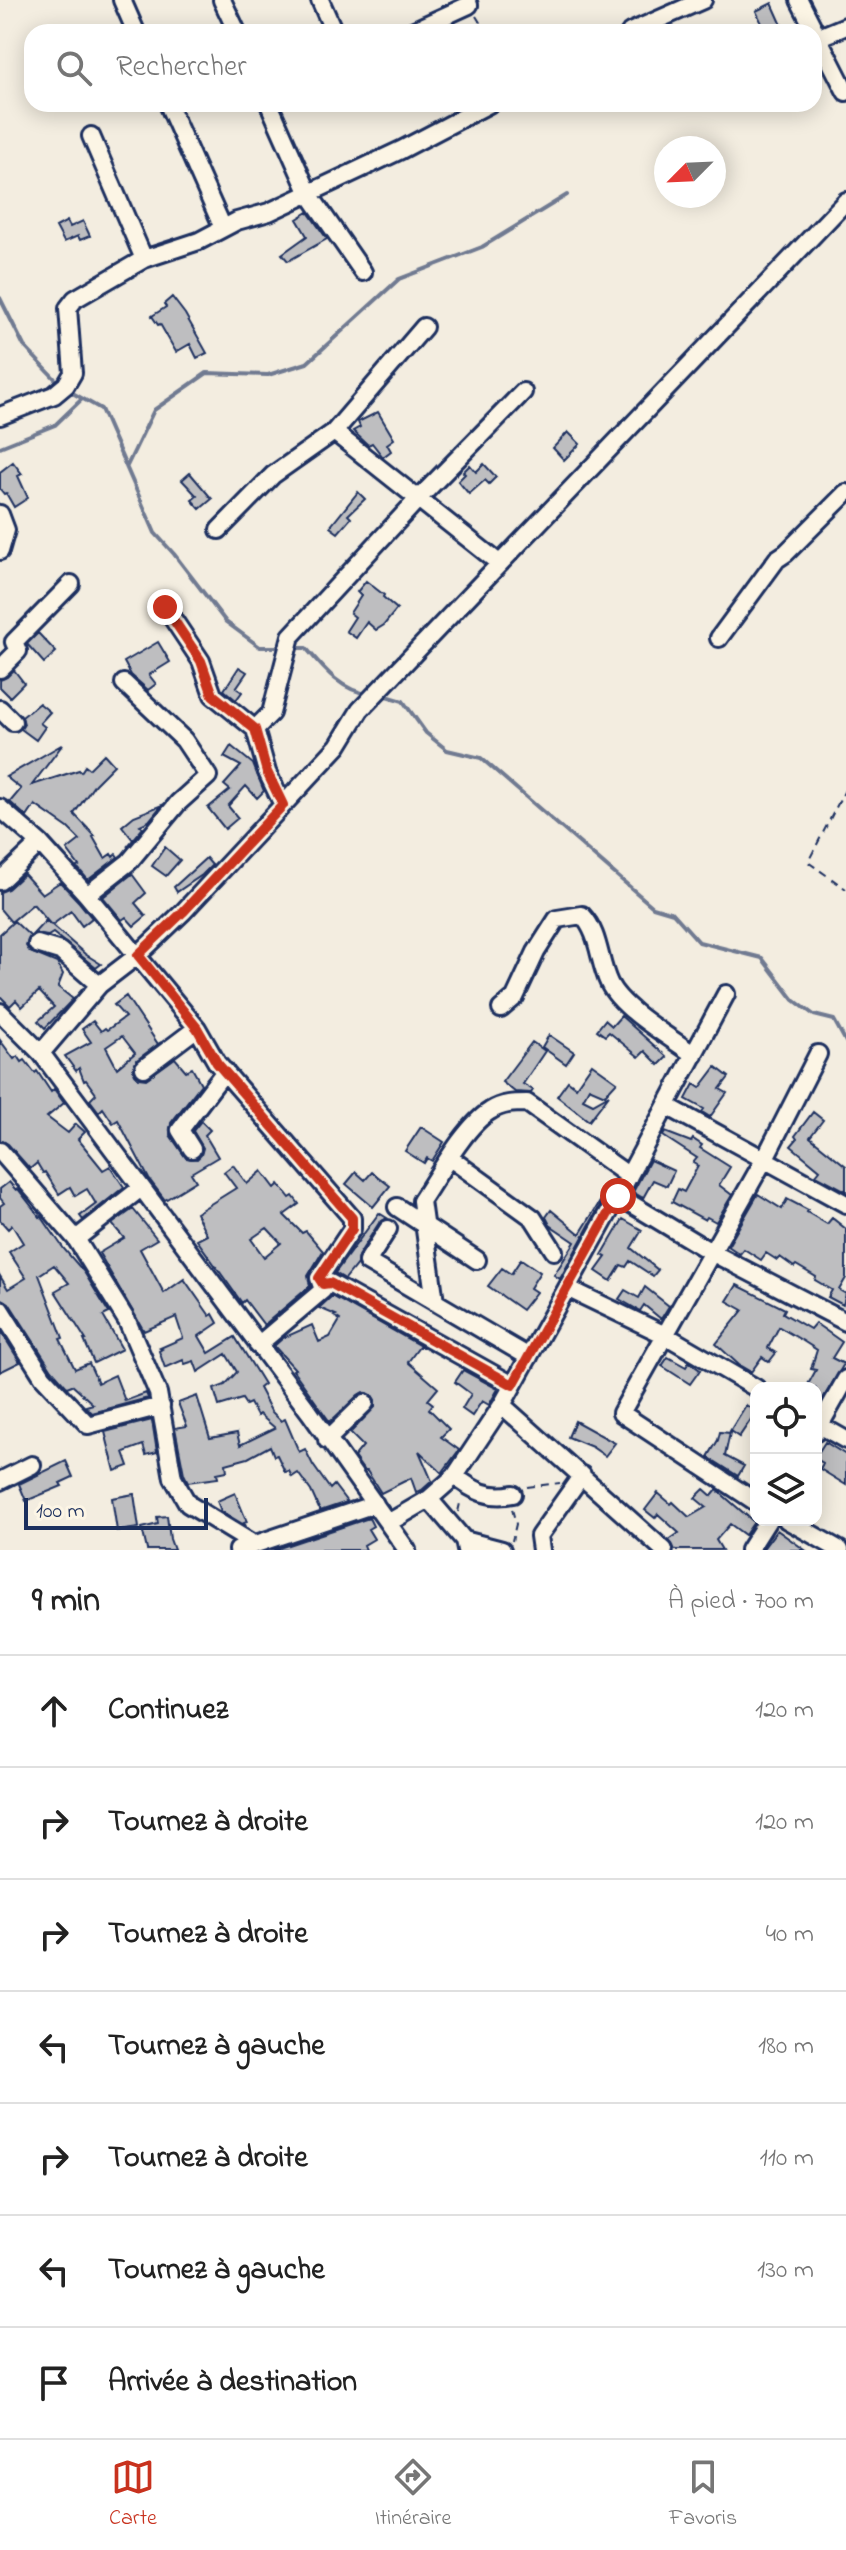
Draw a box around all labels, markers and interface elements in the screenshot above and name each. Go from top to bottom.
search box [24,24,822,112]
icon: search [52,46,96,90]
text: Rechercher [116,46,247,90]
north arrow [654,136,726,208]
route end [147,589,183,625]
route start [600,1178,636,1214]
map controls [750,1382,822,1526]
button: locate [750,1382,822,1454]
button: layers [750,1454,822,1526]
scale bar [24,1494,208,1530]
text: 100 m [36,1496,85,1528]
text: 9 min [32,1577,100,1627]
text: À pied · 700 m [668,1583,814,1621]
icon: ahead [32,1689,76,1733]
text: Continuez [108,1689,228,1733]
text: 120 m [755,1692,814,1730]
icon: right [32,1801,76,1845]
text: Tournez à droite [108,1801,308,1845]
text: 120 m [755,1804,814,1842]
icon: right [32,1913,76,1957]
text: Tournez à droite [108,1913,308,1957]
text: 40 m [765,1916,814,1954]
icon: left [32,2025,76,2069]
text: Tournez à gauche [108,2025,325,2069]
text: 180 m [758,2028,814,2066]
icon: right [32,2137,76,2181]
text: Tournez à droite [108,2137,308,2181]
text: 110 m [760,2140,814,2178]
icon: left [32,2249,76,2293]
text: Tournez à gauche [108,2249,325,2293]
text: 130 m [757,2252,814,2290]
icon: arrive [32,2361,76,2405]
text: Arrivée à destination [108,2361,357,2405]
tab: Carte [109,2455,157,2535]
tab: Itinéraire [375,2455,451,2535]
tab: Favoris [669,2455,737,2535]

